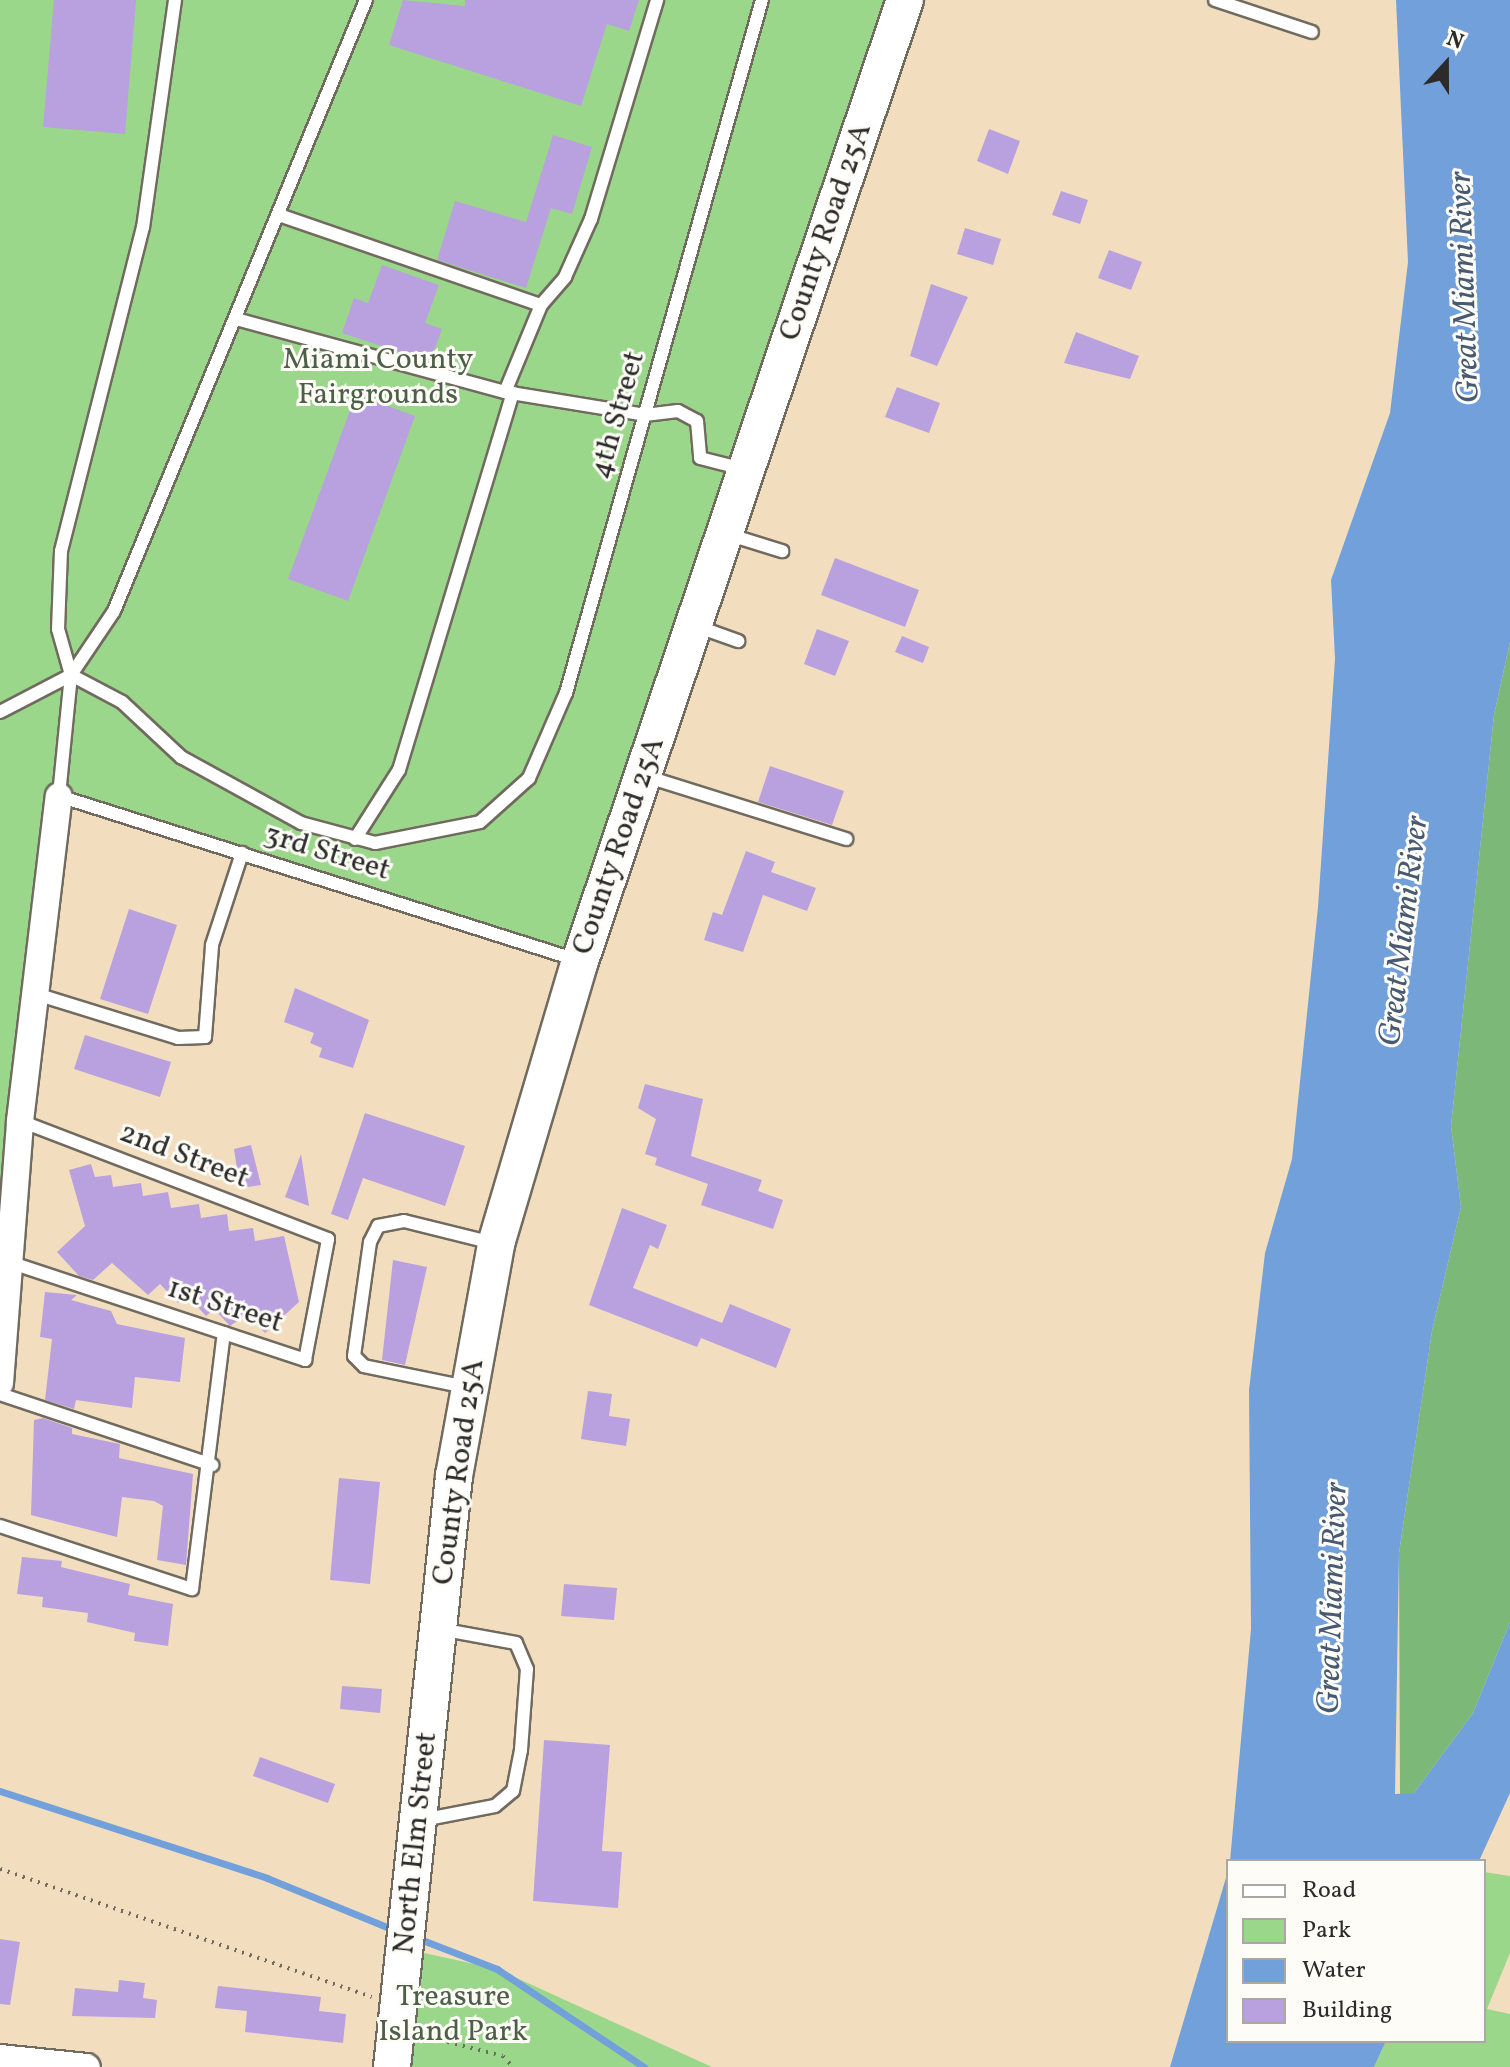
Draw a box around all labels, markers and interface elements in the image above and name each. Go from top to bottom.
north arrow [1406,24,1486,104]
text: N [1442,24,1468,58]
street label: County Road 25A [772,118,880,346]
water label: Great Miami River [1443,170,1489,404]
park label: Miami County Fairgrounds [283,342,473,412]
street label: 4th Street [583,347,653,483]
street label: County Road 25A [565,732,673,960]
water label: Great Miami River [1372,814,1438,1048]
street label: 3rd Street [260,817,394,889]
street label: 2nd Street [114,1115,254,1197]
street label: 1st Street [163,1270,287,1342]
street label: County Road 25A [425,1356,493,1588]
water label: Great Miami River [1311,1481,1357,1715]
street label: North Elm Street [386,1730,446,1956]
legend [1226,1859,1486,2043]
text: Road [1302,1874,1356,1908]
text: Park [1302,1914,1351,1948]
text: Water [1302,1954,1366,1988]
park label: Treasure Island Park [378,1979,528,2050]
text: Building [1302,1994,1392,2028]

